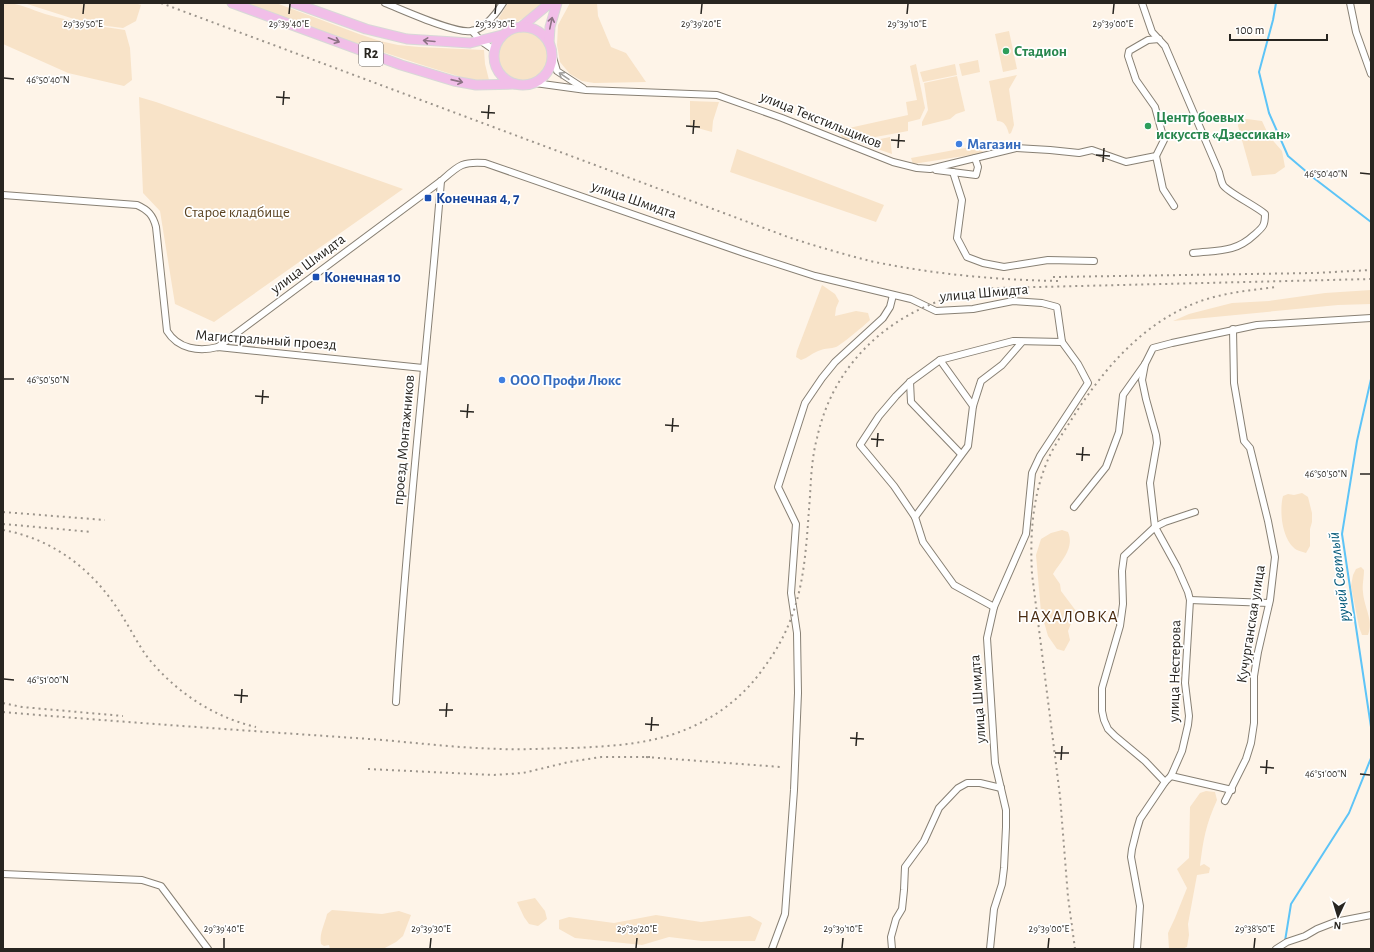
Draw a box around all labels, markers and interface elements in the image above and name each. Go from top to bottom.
one-way arrow [548,16,556,29]
scale bar [1230,16,1327,42]
text: 29°39'50"E [63,19,103,29]
text: 29°39'40"E [269,19,309,29]
text: 29°39'30"E [475,19,515,29]
text: 29°39'20"E [681,19,721,29]
text: 29°39'10"E [888,19,927,29]
text: 29°39'00"E [1093,19,1134,29]
text: 100 m [1236,24,1264,36]
one-way arrow [328,36,340,44]
one-way arrow [423,38,436,45]
road number: R2 [359,42,383,66]
place label: Стадион [1014,44,1067,59]
marker: Стадион [1001,46,1011,56]
one-way arrow [559,72,570,80]
text: 46°50'40"N [26,75,70,85]
one-way arrow [450,78,463,86]
street label: улица Текстильщиков [757,88,884,151]
place label: Центр боевых искусств «Дзессикан» [1156,110,1291,142]
marker: Центр боевых искусств «Дзессикан» [1143,121,1153,131]
place label: Магазин [967,137,1021,152]
marker: Магазин [954,139,964,149]
text: 46°50'40"N [1304,169,1348,179]
street label: улица Шмидта [589,178,679,222]
place label: Конечная 4, 7 [436,191,520,206]
marker: Конечная 4, 7 [423,193,433,203]
park label: Старое кладбище [184,205,290,220]
street label: улица Шмидта [267,231,348,297]
place label: Конечная 10 [324,270,401,285]
marker: Конечная 10 [311,272,321,282]
street label: улица Шмидта [938,282,1029,304]
street label: Магистральный проезд [195,328,337,352]
place label: ООО Профи Люкс [510,373,621,388]
street label: проезд Монтажников [391,374,417,506]
text: 46°50'50"N [27,375,69,385]
marker: ООО Профи Люкс [497,375,507,385]
text: 46°50'50"N [1305,469,1347,479]
water label: ручей Светлый [1326,531,1353,623]
street label: Кучурганская улица [1234,564,1268,684]
district label: НАХАЛОВКА [1017,608,1119,625]
street label: улица Нестерова [1167,620,1183,723]
street label: улица Шмидта [967,654,989,745]
text: 46°51'00"N [27,675,69,685]
text: 46°51'00"N [1305,769,1347,779]
north arrow [1318,896,1358,936]
text: N [1333,920,1342,931]
text: 29°39'40"E [204,924,244,934]
text: 29°39'30"E [411,924,451,934]
text: 29°39'20"E [617,924,657,934]
text: 29°39'10"E [824,924,863,934]
text: 29°39'00"E [1029,924,1070,934]
text: 29°38'50"E [1235,924,1275,934]

